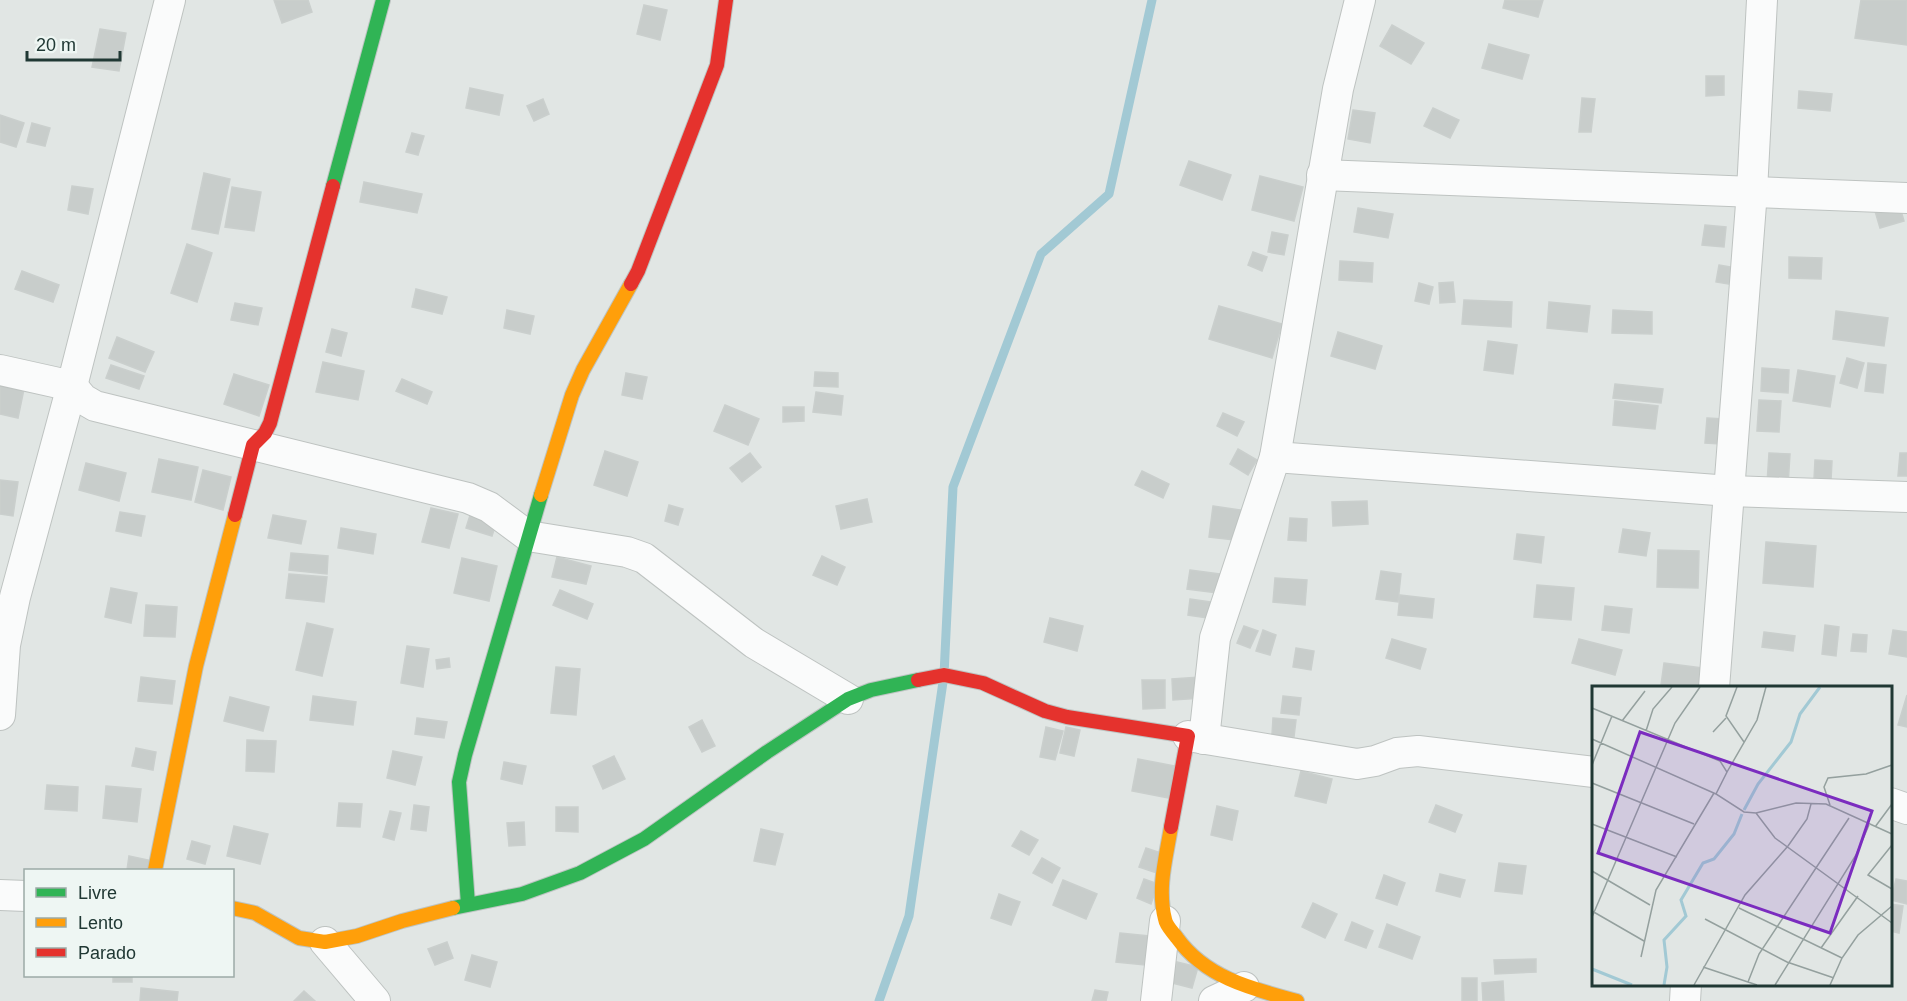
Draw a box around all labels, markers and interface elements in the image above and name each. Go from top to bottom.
scale bar [27,24,120,62]
text: 20 m [36,35,76,55]
inset map [1592,686,1892,986]
legend [24,869,234,977]
text: Livre [78,883,117,903]
text: Lento [78,913,123,933]
text: Parado [78,943,136,963]

